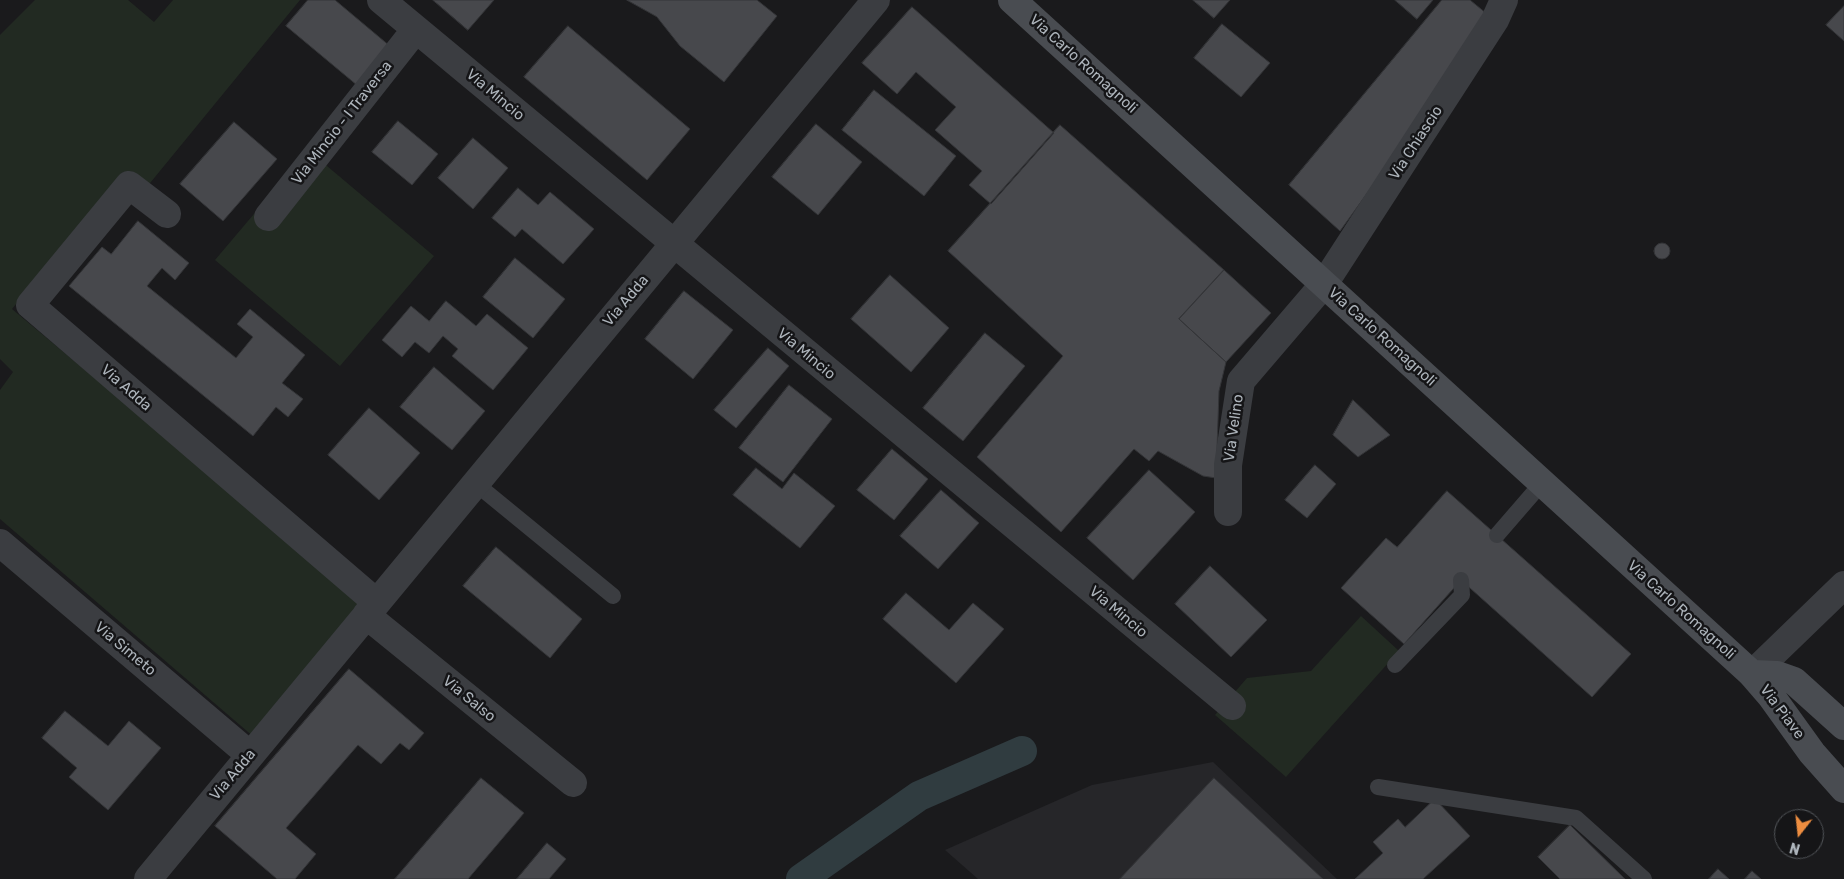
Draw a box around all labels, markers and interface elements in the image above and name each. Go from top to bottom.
street label: Via Carlo Romagnoli [1025,11,1141,117]
street label: Via Mincio - I Traversa [288,58,396,188]
street label: Via Mincio [462,65,528,125]
street label: Via Chiascio [1385,103,1447,183]
street label: Via Adda [599,272,653,330]
street label: Via Carlo Romagnoli [1324,284,1440,390]
street label: Via Mincio [773,324,839,384]
street label: Via Adda [97,361,155,415]
street label: Via Velino [1220,393,1248,463]
street label: Via Carlo Romagnoli [1623,557,1739,663]
street label: Via Mincio [1085,582,1151,642]
street label: Via Simeto [91,618,159,680]
street label: Via Salso [439,672,499,726]
street label: Via Piave [1756,681,1808,743]
street label: Via Adda [206,746,260,804]
north arrow [1774,809,1824,859]
text: N [1788,838,1802,858]

